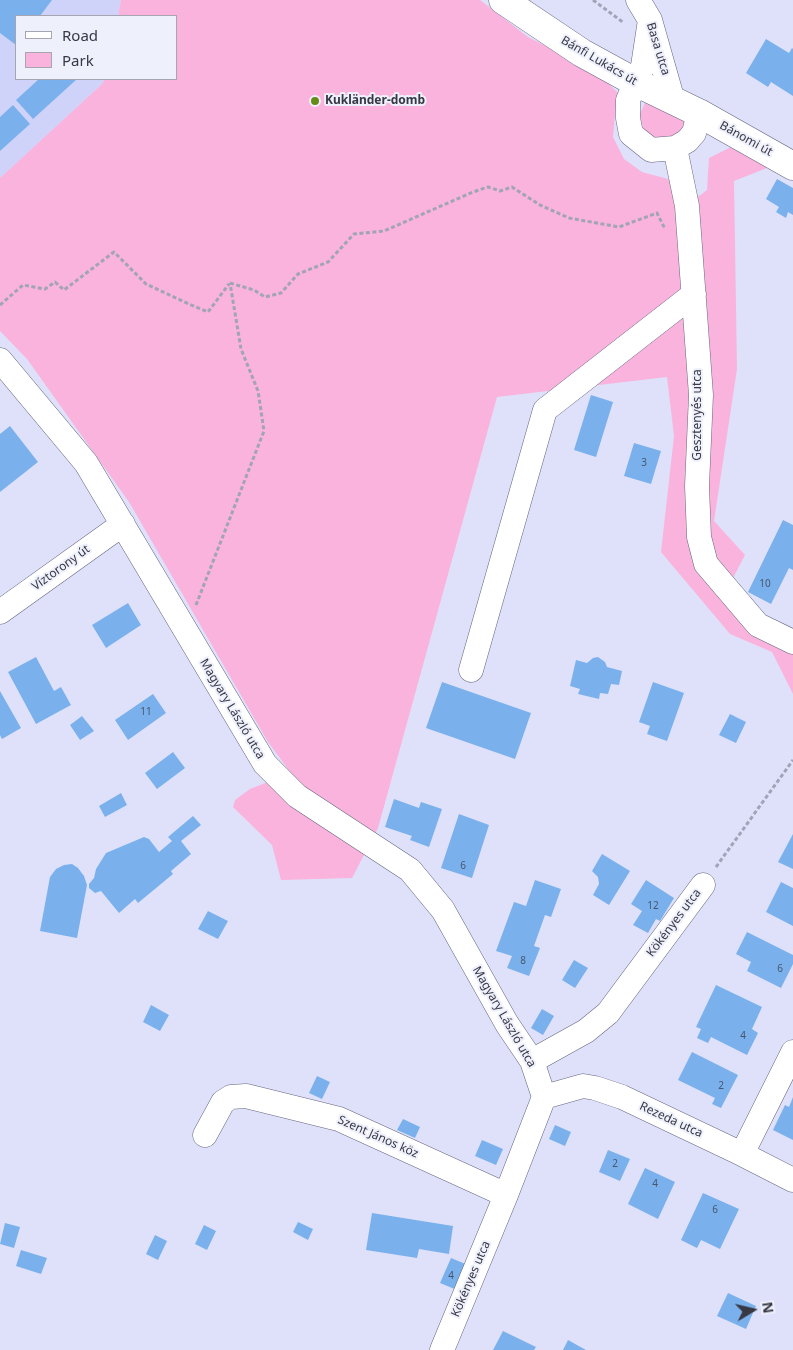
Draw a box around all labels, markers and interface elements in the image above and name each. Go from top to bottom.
legend [15,15,178,80]
street label: Basa utca [643,21,673,77]
text: Road [62,25,98,45]
street label: Bánfi Lukács út [558,33,640,89]
text: Park [62,50,94,70]
place label: Kukländer-domb [325,94,425,108]
marker: Kukländer-domb [309,95,321,107]
street label: Bánomi út [717,119,775,159]
street label: Gesztenyés utca [691,369,705,461]
house number: 3 [641,457,647,469]
street label: Víztorony út [29,542,93,594]
house number: 10 [759,578,771,590]
street label: Magyary László utca [196,656,268,762]
house number: 11 [140,706,152,718]
house number: 6 [460,860,466,872]
street label: Kökényes utca [644,886,704,960]
house number: 12 [647,900,659,912]
house number: 8 [520,955,526,967]
house number: 6 [777,963,783,975]
street label: Magyary László utca [469,964,539,1070]
house number: 4 [740,1030,746,1042]
house number: 2 [718,1080,724,1092]
street label: Rezeda utca [637,1099,705,1141]
street label: Szent János köz [336,1113,420,1161]
house number: 2 [612,1158,618,1170]
house number: 4 [652,1178,658,1190]
house number: 6 [712,1204,718,1216]
street label: Kökényes utca [448,1239,494,1319]
house number: 4 [448,1270,454,1282]
north arrow [728,1285,778,1335]
text: N [758,1300,779,1315]

